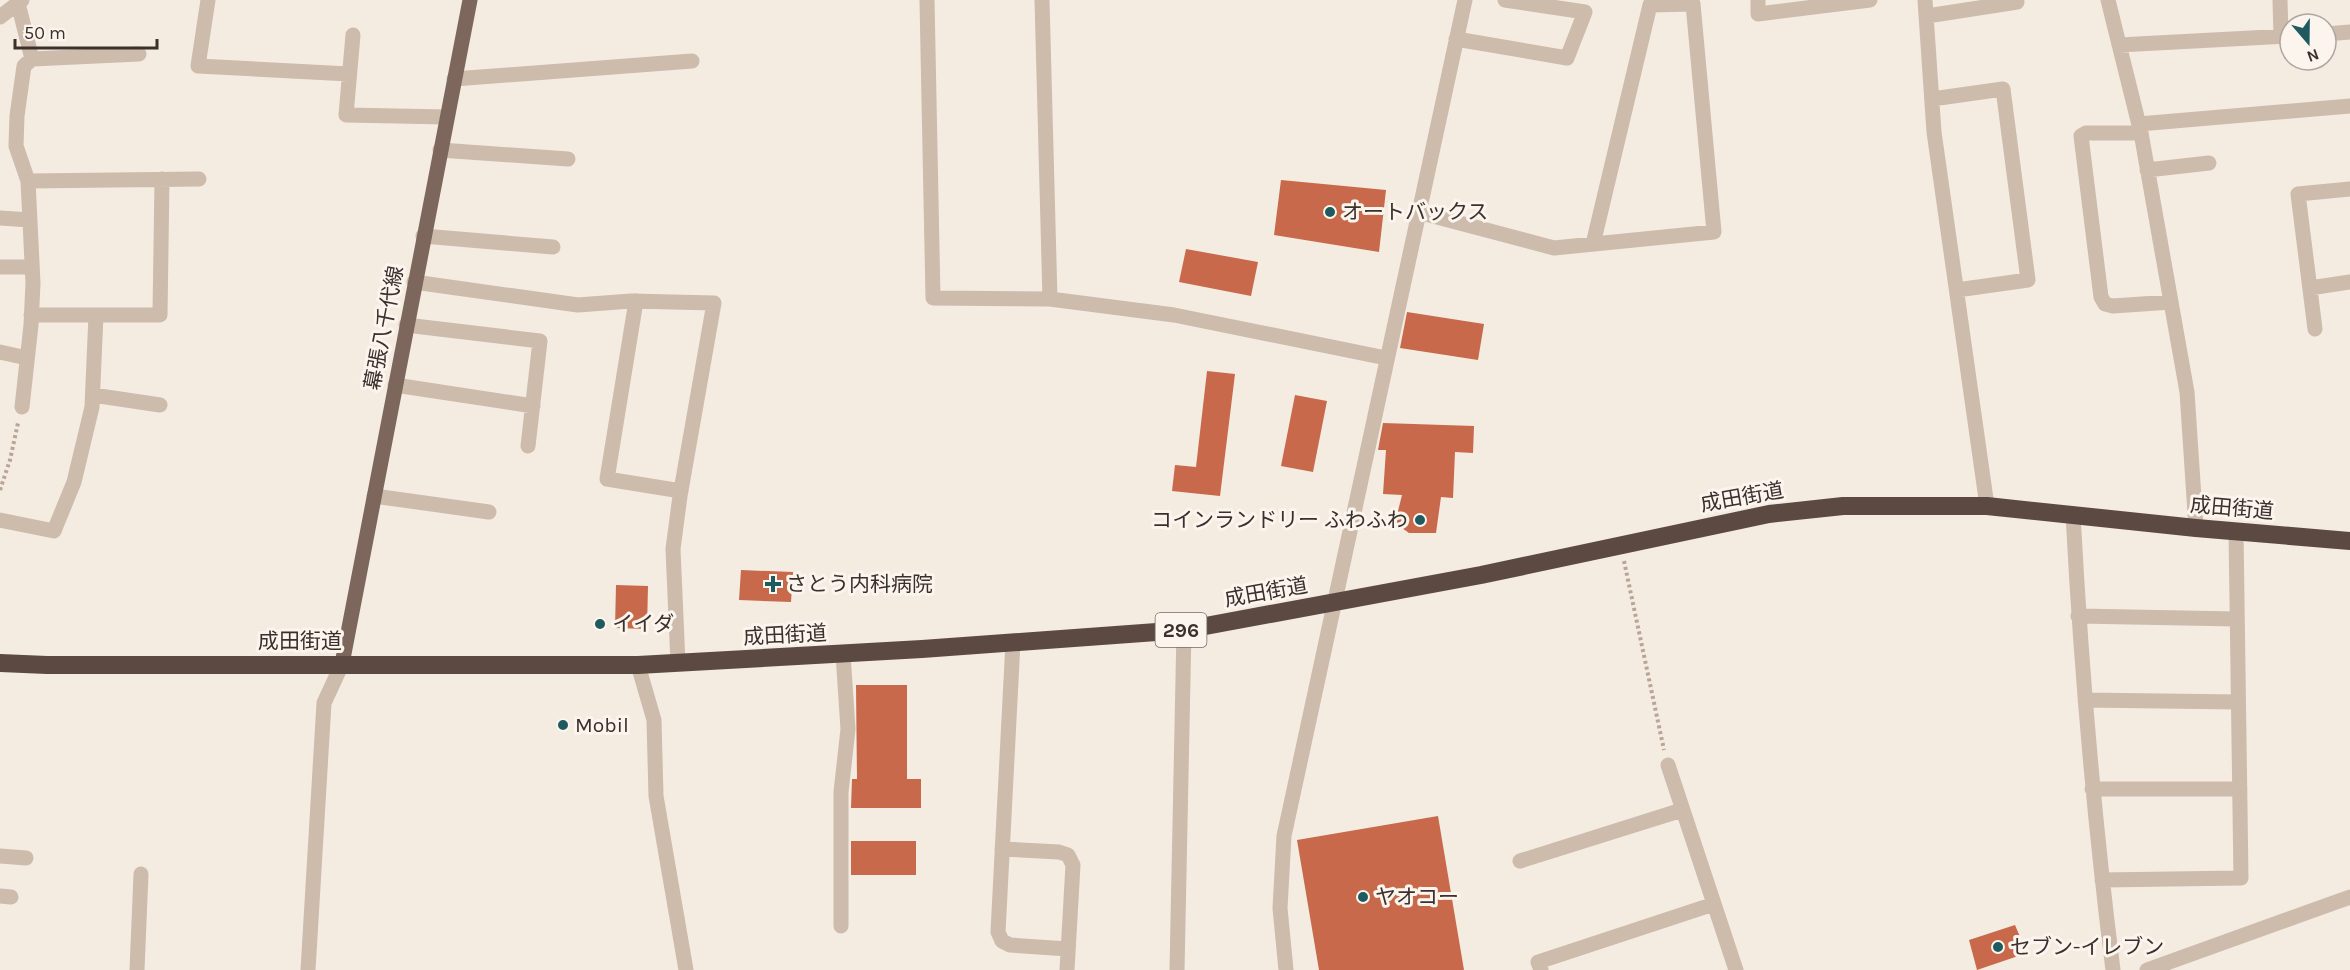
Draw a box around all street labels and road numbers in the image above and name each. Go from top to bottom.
street label: 幕張八千代線 [360,264,408,392]
street label: 成田街道 [1699,478,1785,516]
street label: 成田街道 [2189,492,2275,524]
street label: 成田街道 [1223,573,1309,611]
road number: 296 [1156,613,1206,647]
street label: 成田街道 [742,621,828,649]
street label: 成田街道 [258,629,342,653]

